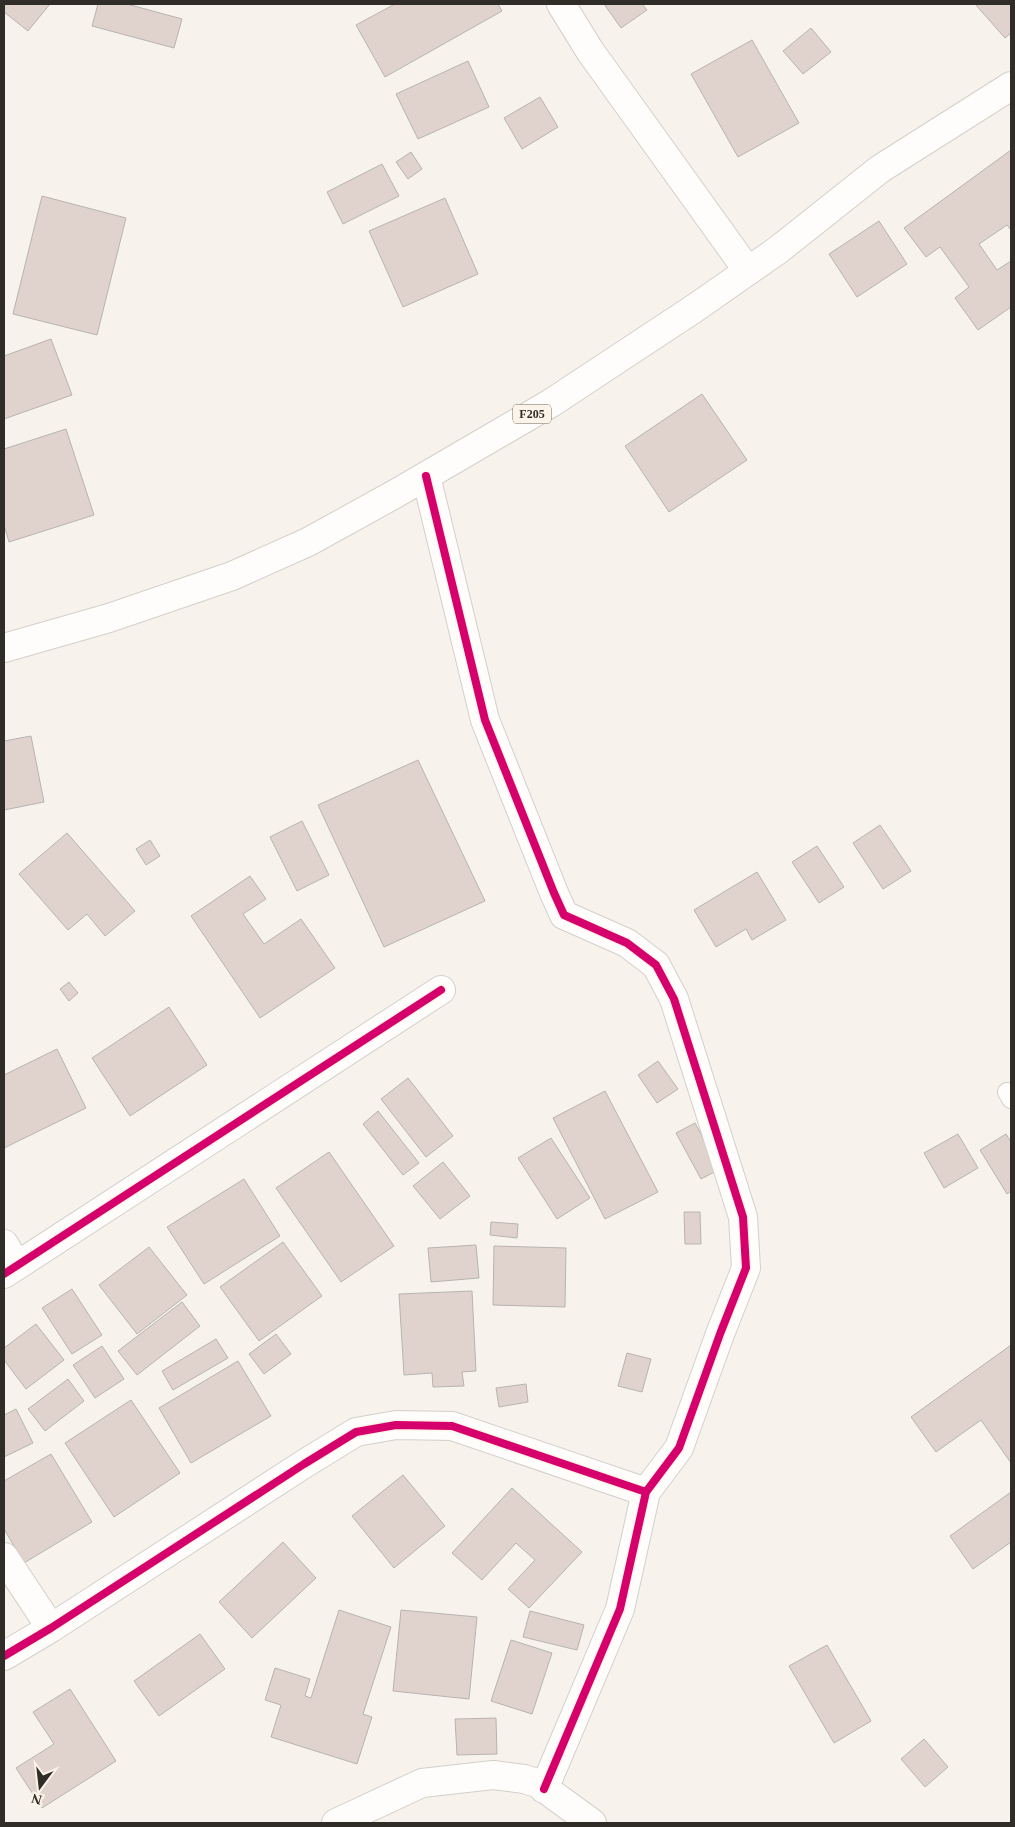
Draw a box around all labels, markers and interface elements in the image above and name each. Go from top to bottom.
road number: F205 [513,404,551,424]
north arrow [15,1762,65,1812]
text: N [30,1791,44,1808]

